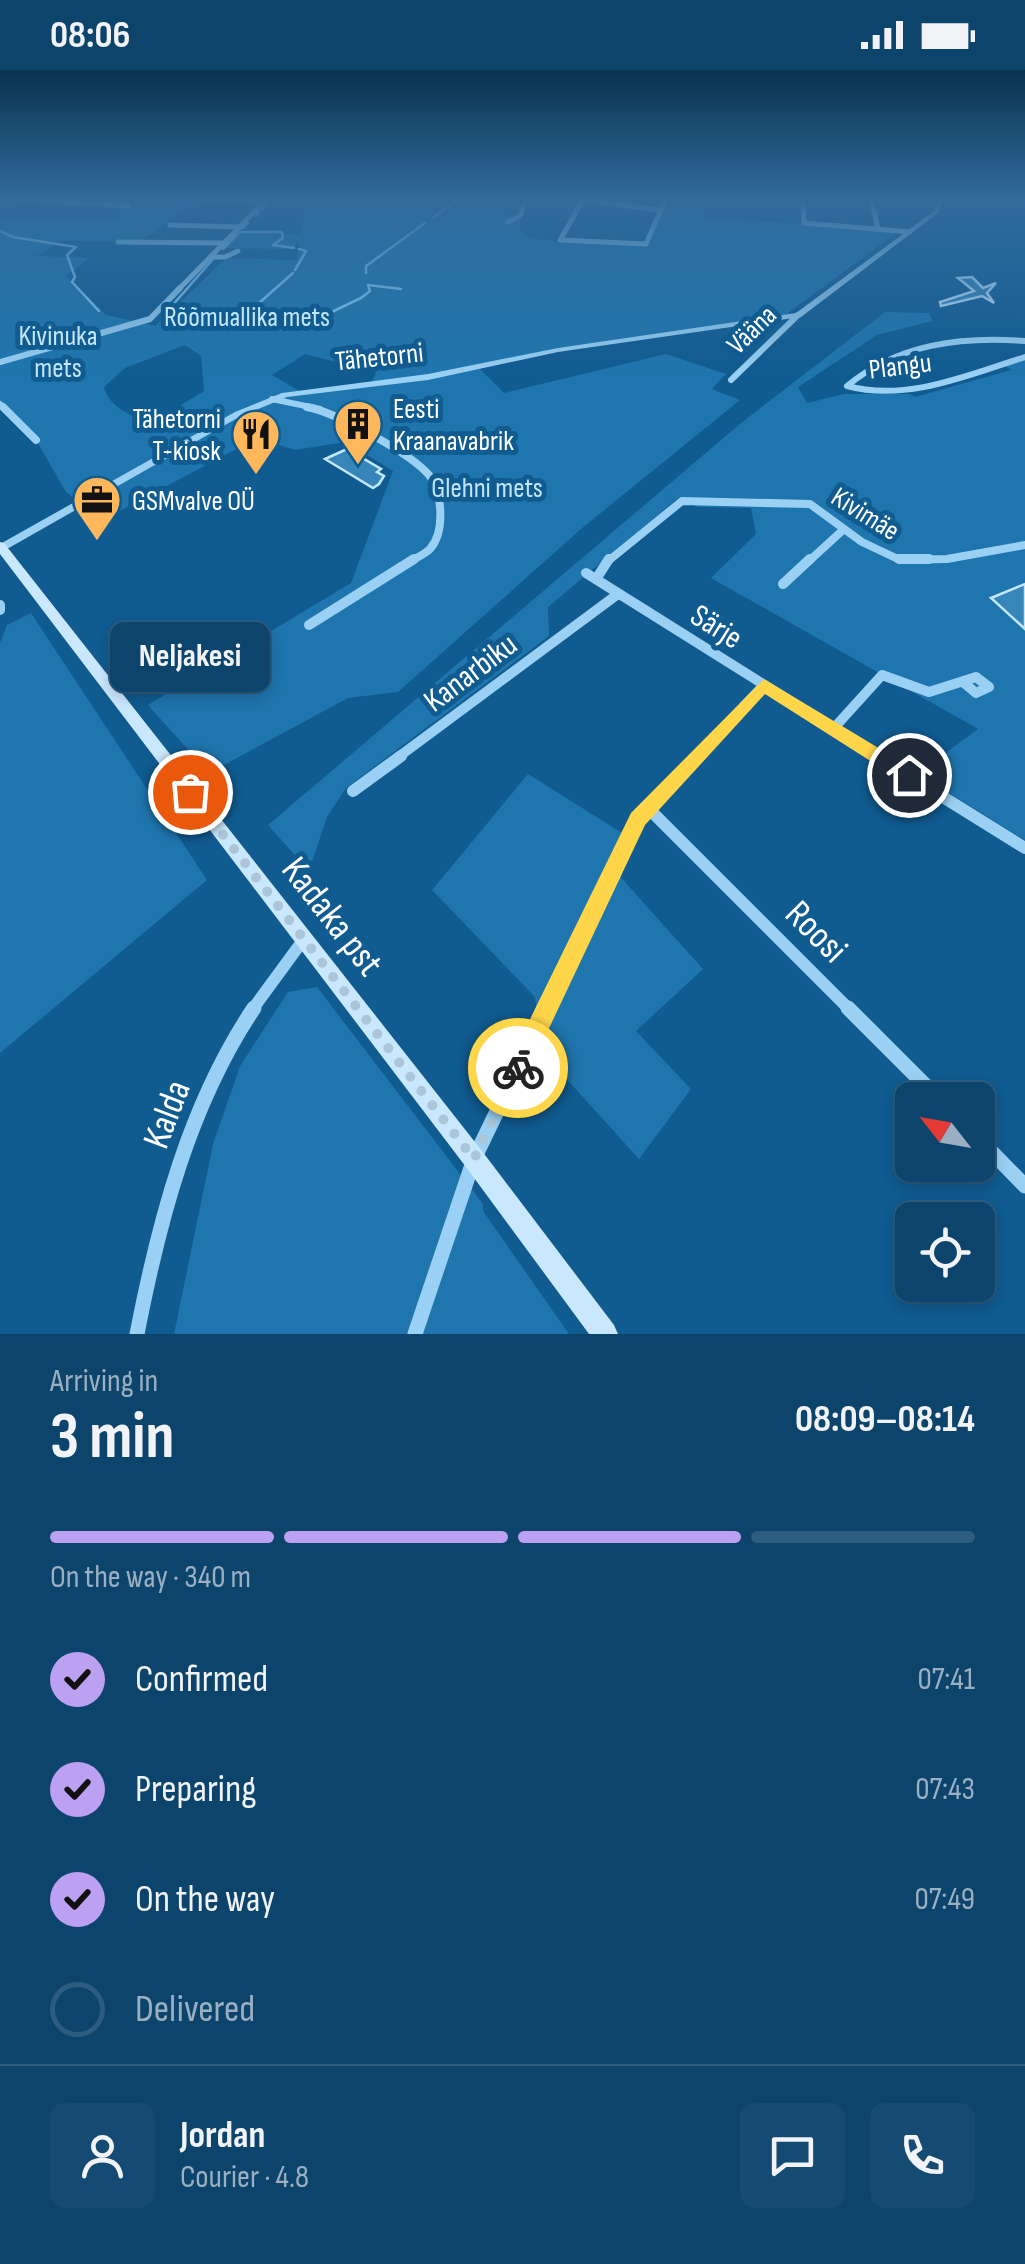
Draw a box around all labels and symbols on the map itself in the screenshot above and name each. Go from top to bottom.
street label: Vääna [720,299,784,361]
park label: Rõõmuallika mets [164,301,330,334]
park label: Kivinuka mets [18,320,98,385]
street label: Tähetorni [333,336,425,379]
street label: Plangu [867,346,933,387]
place label: Eesti Kraanavabrik [393,393,514,458]
building icon: Eesti Kraanavabrik [332,398,384,466]
place label: Tähetorni T-kiosk [132,403,221,468]
restaurant icon: Tähetorni T-kiosk [230,408,282,476]
park label: Glehni mets [431,472,543,505]
office icon: GSMvalve OÜ [71,474,123,542]
street label: Kivimäe [825,481,905,548]
place label: GSMvalve OÜ [132,485,255,518]
street label: Särje [683,596,749,658]
callout: Neljakesi [110,622,270,692]
street label: Kanarbiku [417,626,525,721]
pin [867,733,952,818]
pin [148,750,233,835]
street label: Kadaka pst [272,849,392,985]
street label: Roosi [776,892,856,972]
courier [468,1018,568,1118]
street label: Kalda [134,1074,201,1155]
north arrow [895,1082,995,1182]

